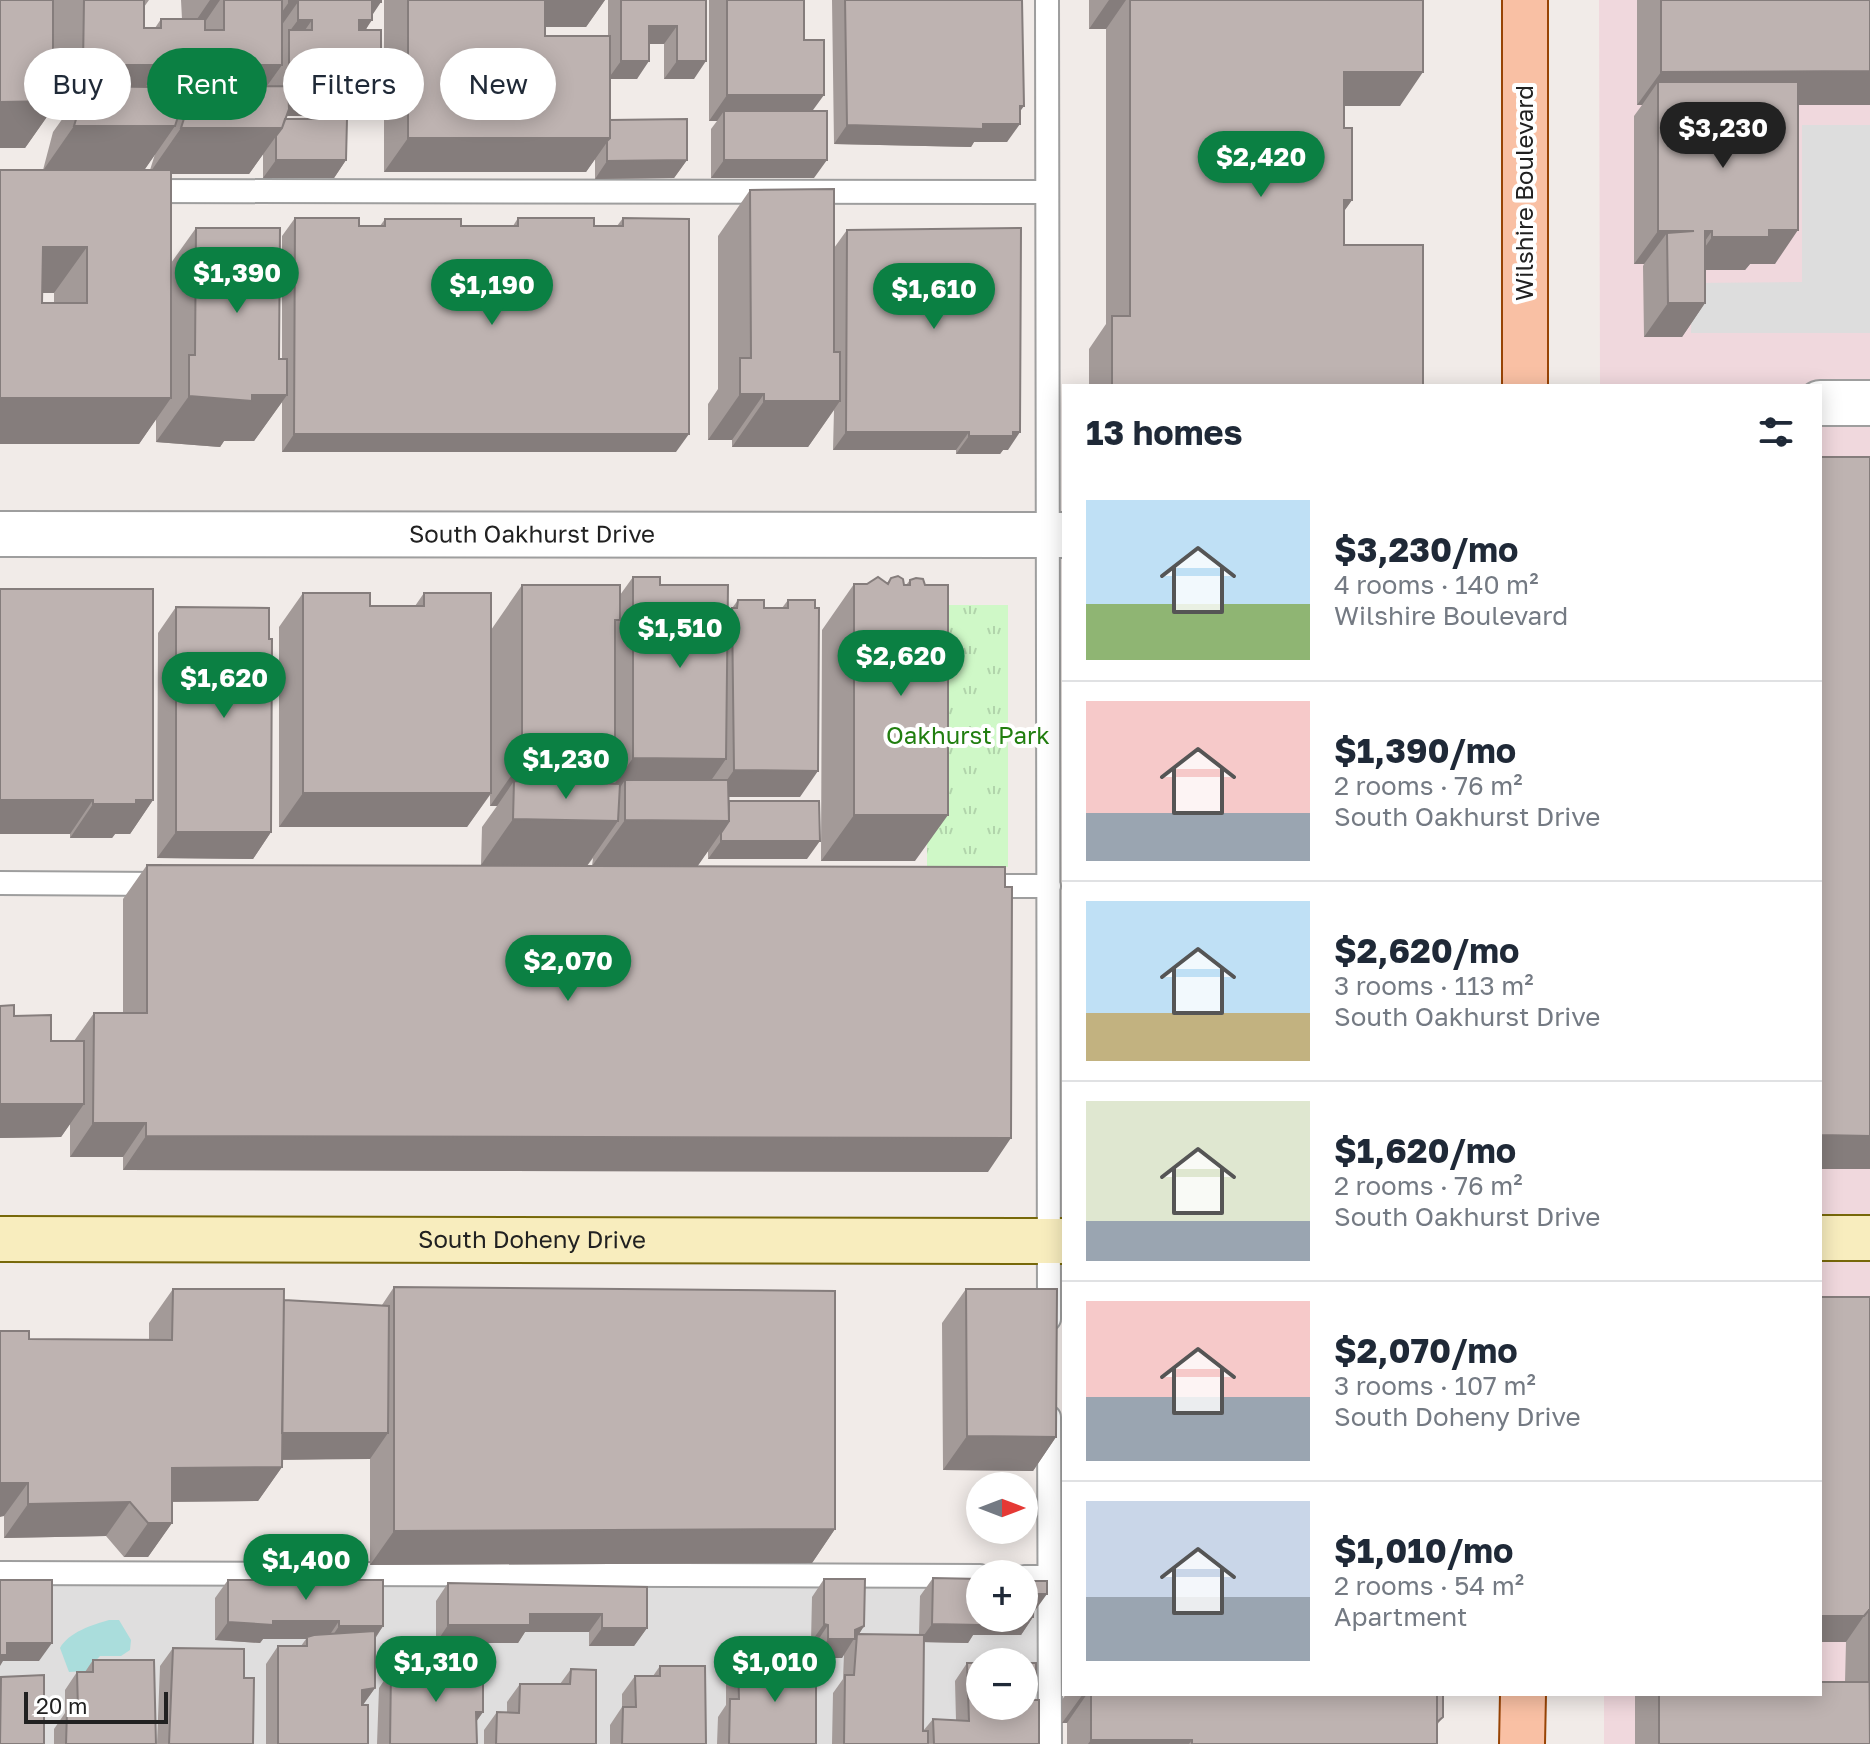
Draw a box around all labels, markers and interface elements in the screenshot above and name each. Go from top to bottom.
chip: Buy [24,48,131,120]
chip: Rent [147,48,267,120]
chip: Filters [283,48,424,120]
chip: New [440,48,556,120]
street label: Wilshire Boulevard [1509,85,1538,301]
pin: $3,230 [1658,102,1788,170]
text: $3,230 [1678,112,1768,143]
pin: $2,420 [1196,131,1326,199]
text: $2,420 [1216,141,1306,172]
pin: $1,390 [172,247,302,315]
text: $1,390 [193,257,281,288]
pin: $1,190 [427,259,557,327]
pin: $1,610 [869,263,999,331]
text: $1,190 [449,269,535,300]
text: $1,610 [891,273,977,304]
icon: filters [1754,410,1798,454]
text: 13 homes [1086,412,1243,452]
street label: South Oakhurst Drive [409,518,655,548]
text: $3,230/mo [1334,529,1518,569]
icon: home [1150,532,1246,628]
text: 4 rooms · 140 m² [1334,569,1539,600]
text: Wilshire Boulevard [1334,600,1568,631]
pin: $1,510 [615,602,745,670]
text: $1,510 [637,612,723,643]
pin: $2,620 [836,630,966,698]
text: $2,620 [856,640,946,671]
pin: $1,620 [159,652,289,720]
text: $1,620 [180,662,268,693]
park label: Oakhurst Park [886,720,1050,749]
text: $1,390/mo [1334,730,1516,770]
pin: $1,230 [501,733,631,801]
icon: home [1150,733,1246,829]
text: $1,230 [522,743,610,774]
text: 2 rooms · 76 m² [1334,770,1523,801]
text: South Oakhurst Drive [1334,801,1600,832]
text: $2,620/mo [1334,930,1519,970]
icon: home [1150,933,1246,1029]
pin: $2,070 [503,935,633,1003]
text: $2,070 [523,945,613,976]
text: 3 rooms · 113 m² [1334,970,1534,1001]
text: South Oakhurst Drive [1334,1001,1600,1032]
text: $1,620/mo [1334,1130,1516,1170]
icon: home [1150,1133,1246,1229]
text: 2 rooms · 76 m² [1334,1170,1523,1201]
text: South Oakhurst Drive [1334,1201,1600,1232]
street label: South Doheny Drive [418,1224,646,1253]
text: $2,070/mo [1334,1330,1518,1370]
icon: home [1150,1333,1246,1429]
text: 3 rooms · 107 m² [1334,1370,1536,1401]
text: South Doheny Drive [1334,1401,1581,1432]
north arrow [966,1472,1038,1544]
map controls [966,1472,1038,1720]
text: $1,010/mo [1334,1530,1513,1570]
icon: home [1150,1533,1246,1629]
pin: $1,400 [241,1534,371,1602]
text: $1,400 [261,1544,351,1575]
button: + [966,1560,1038,1632]
text: 2 rooms · 54 m² [1334,1570,1524,1601]
text: Apartment [1334,1601,1467,1632]
pin: $1,310 [371,1636,501,1704]
pin: $1,010 [710,1636,840,1704]
text: $1,310 [393,1646,479,1677]
text: $1,010 [732,1646,818,1677]
button: − [966,1648,1038,1720]
scale bar [24,1688,168,1724]
text: 20 m [36,1692,87,1719]

